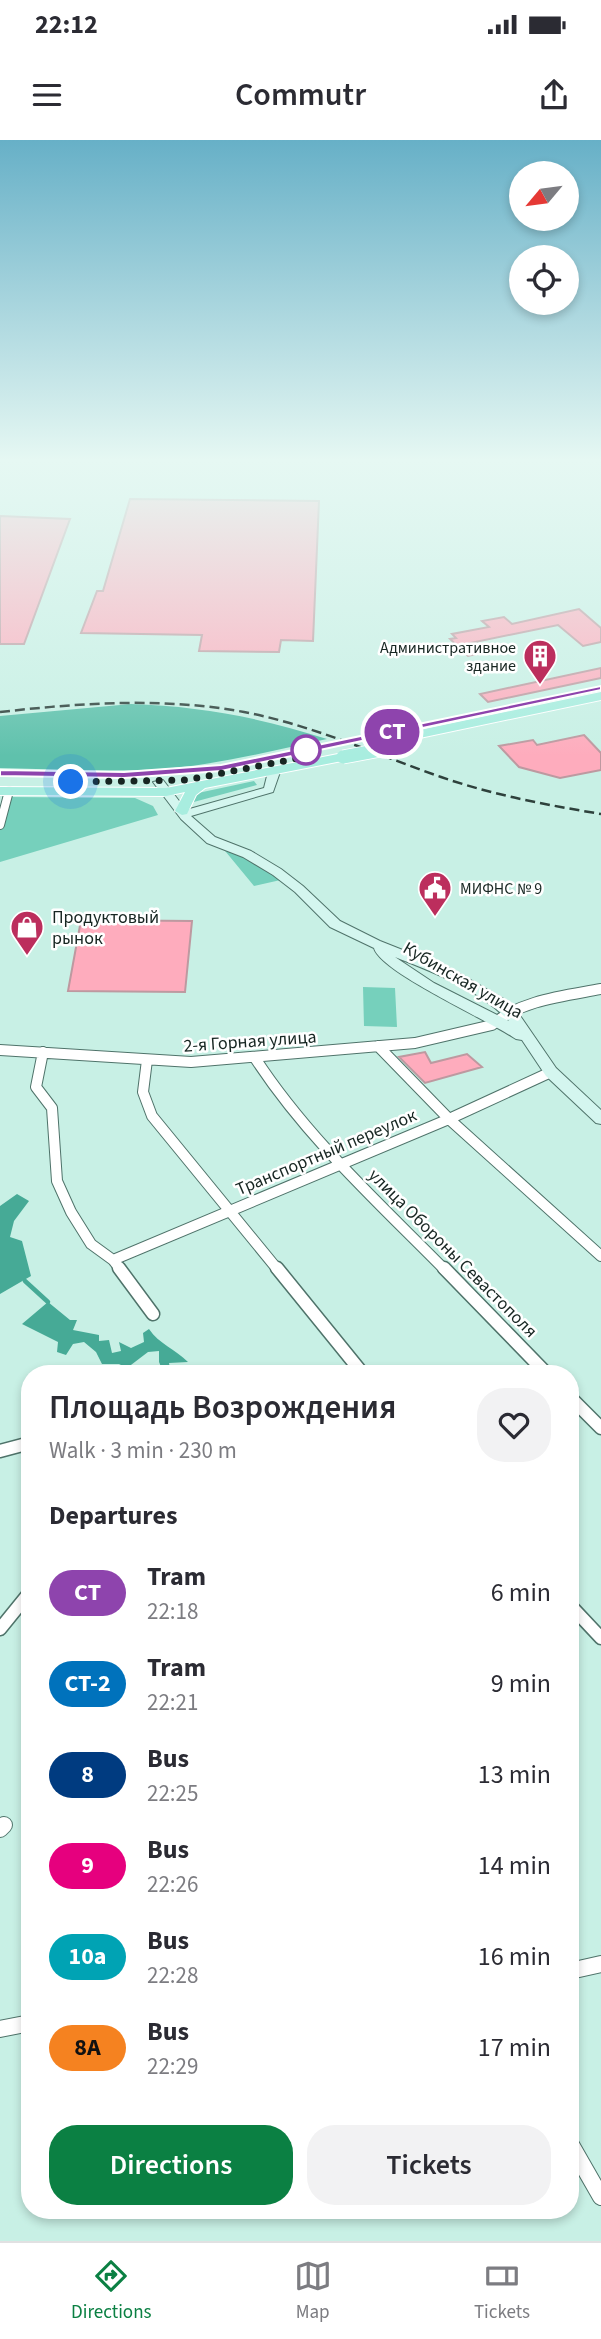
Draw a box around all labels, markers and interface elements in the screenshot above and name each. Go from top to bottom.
text: 22:12 [35,6,98,43]
text: Commutr [235,72,366,118]
icon: menu [28,76,66,114]
icon: share [535,76,573,114]
north arrow [509,161,579,231]
map controls [509,161,579,315]
button: locate [509,245,579,315]
place label: Административное здание [380,637,516,677]
building icon: Административное здание [521,637,559,686]
line badge: СТ [360,709,424,755]
text: СТ [378,714,406,749]
unlabelled marker [291,735,321,765]
your location [53,764,88,799]
public building icon: МИФНС № 9 [416,869,454,918]
place label: МИФНС № 9 [460,878,542,900]
place label: Продуктовый рынок [52,905,159,951]
shop icon: Продуктовый рынок [8,908,46,957]
street label: Кубинская улица [398,936,527,1025]
street label: 2-я Горная улица [183,1024,317,1059]
street label: Транспортный переулок [232,1103,420,1202]
street label: улица Обороны Севастополя [363,1163,543,1343]
text: Площадь Возрождения [49,1384,397,1431]
button: heart [477,1388,551,1462]
text: Walk · 3 min · 230 m [49,1434,237,1467]
text: Departures [49,1497,177,1534]
text: Tram [147,1558,206,1595]
text: 6 min [491,1574,551,1611]
text: СТ [74,1575,101,1610]
text: 22:18 [147,1595,198,1628]
text: Tram [147,1649,206,1686]
text: 9 min [491,1665,551,1702]
text: СТ-2 [64,1666,111,1701]
text: 22:21 [147,1686,198,1719]
text: Bus [147,1740,189,1777]
text: 13 min [478,1756,551,1793]
text: 8 [81,1757,94,1792]
text: 22:25 [147,1777,198,1810]
text: Bus [147,1831,189,1868]
text: 14 min [478,1847,551,1884]
text: 9 [81,1848,94,1883]
text: 22:26 [147,1868,198,1901]
text: Bus [147,1922,189,1959]
text: 16 min [478,1938,551,1975]
text: 10а [69,1939,107,1974]
text: 22:28 [147,1959,198,1992]
text: Bus [147,2013,189,2050]
text: 17 min [478,2029,551,2066]
text: 8А [74,2030,101,2065]
text: 22:29 [147,2050,198,2083]
button: Directions [49,2125,293,2205]
button: Tickets [307,2125,551,2205]
tab: Directions [71,2257,152,2326]
tab: Map [294,2257,332,2326]
tab: Tickets [474,2257,530,2326]

